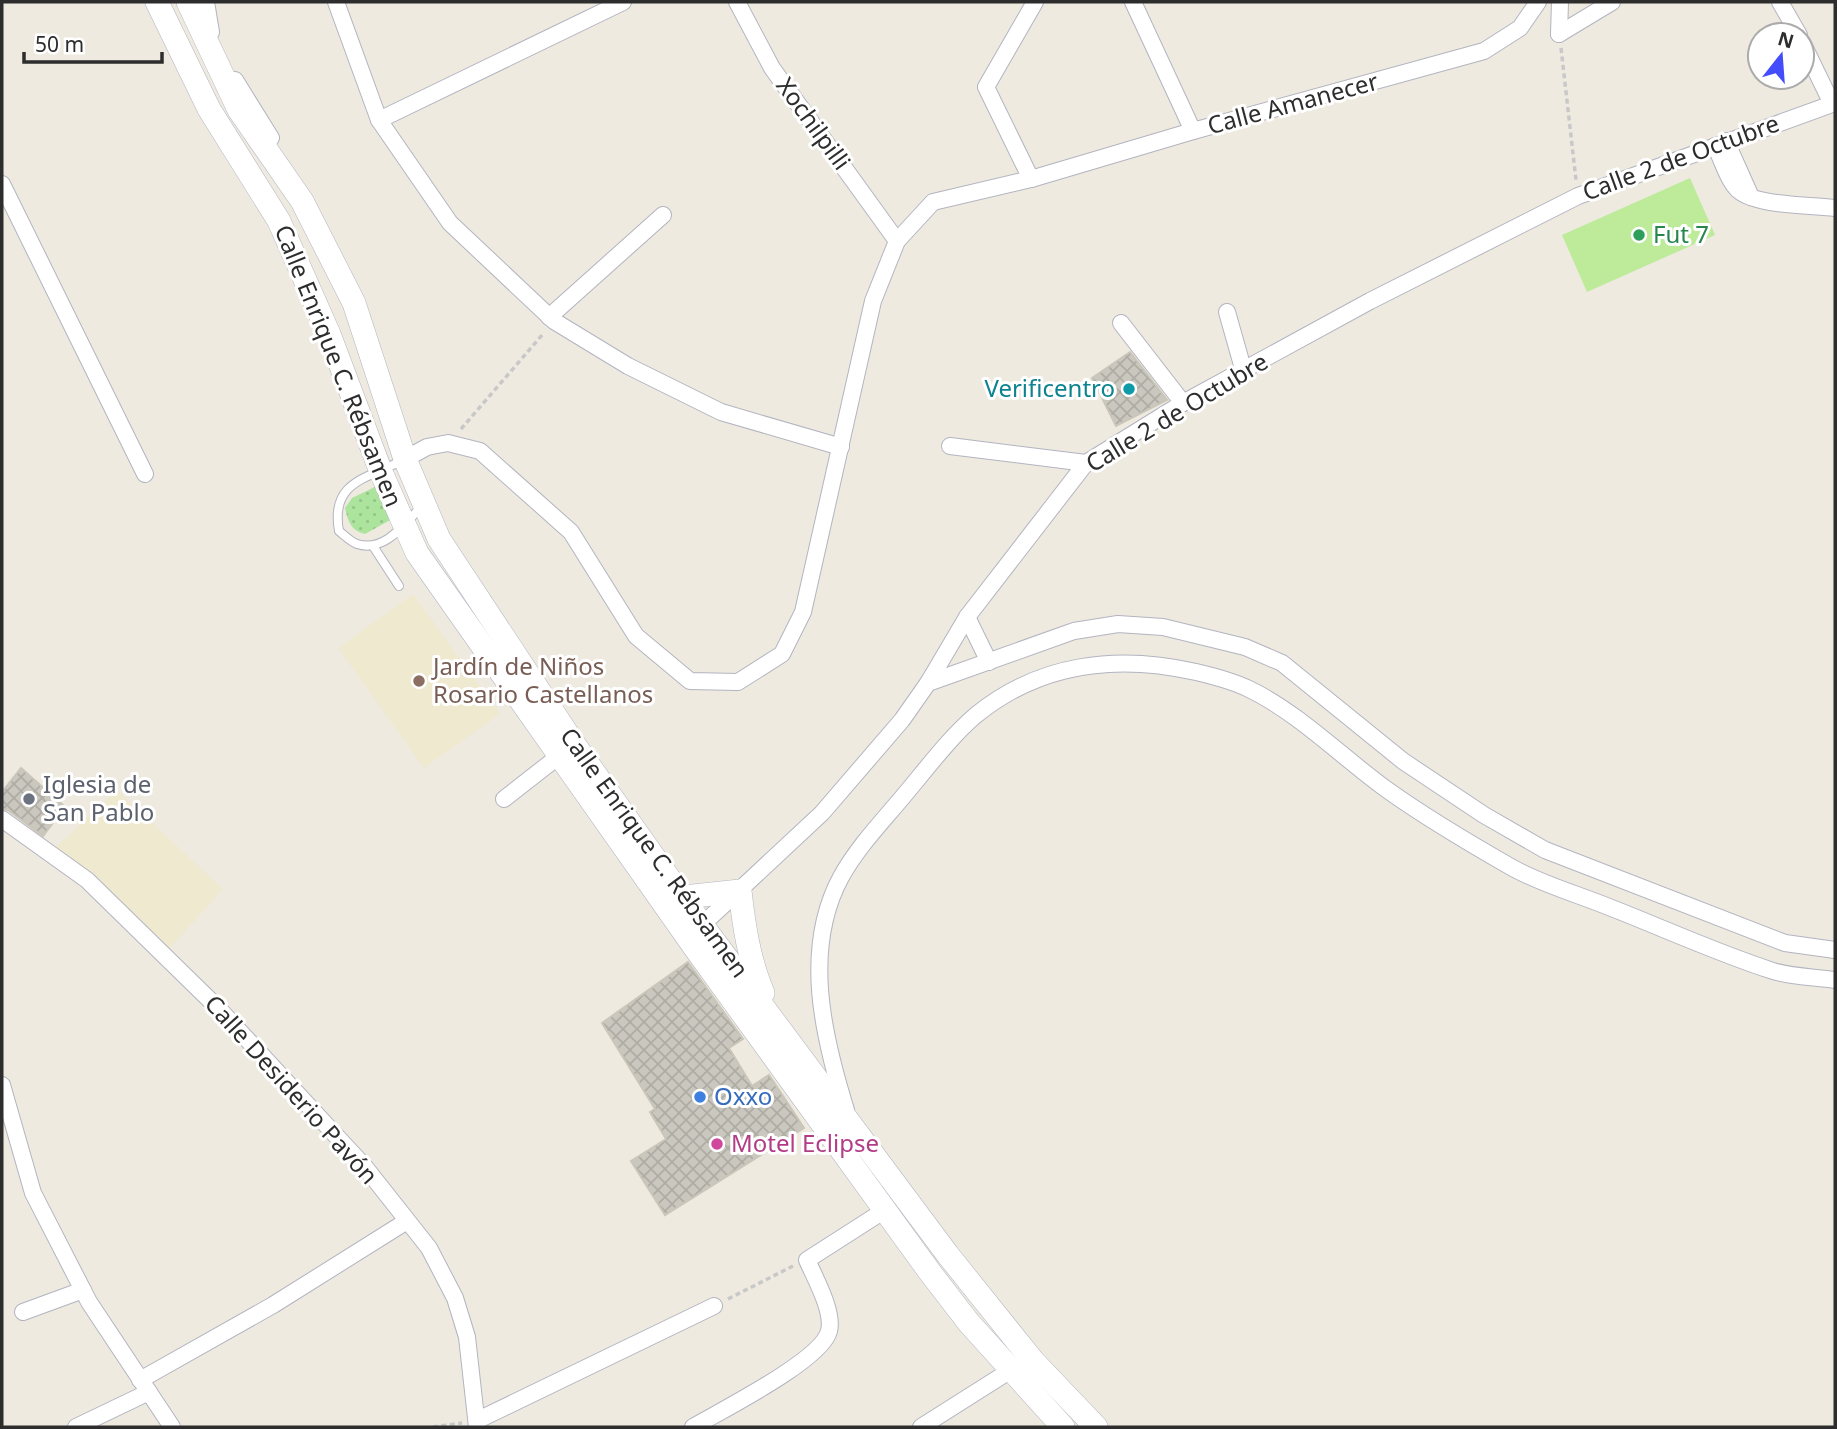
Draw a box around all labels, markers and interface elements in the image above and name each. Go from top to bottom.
scale bar [24,21,163,65]
north arrow [1746,21,1816,91]
text: N [1775,25,1797,54]
text: 50 m [35,30,84,58]
street label: Calle Amanecer [1204,64,1382,141]
street label: Xochilpilli [769,70,859,176]
street label: Calle 2 de Octubre [1578,106,1783,207]
place label: Fut 7 [1653,217,1709,250]
street label: Calle Enrique C. Rébsamen [268,220,411,511]
marker: Fut 7 [1631,227,1647,243]
street label: Calle 2 de Octubre [1079,344,1273,479]
place label: Verificentro [984,371,1115,404]
marker: Verificentro [1121,381,1137,397]
place label: Jardín de Niños Rosario Castellanos [431,649,653,710]
marker: Jardín de Niños Rosario Castellanos [411,673,427,689]
street label: Calle Enrique C. Rébsamen [553,721,757,984]
place label: Iglesia de San Pablo [43,767,154,828]
marker: Iglesia de San Pablo [21,791,37,807]
street label: Calle Desiderio Pavón [198,987,386,1191]
place label: Oxxo [714,1079,772,1112]
marker: Oxxo [692,1089,708,1105]
place label: Motel Eclipse [731,1126,879,1159]
marker: Motel Eclipse [709,1136,725,1152]

